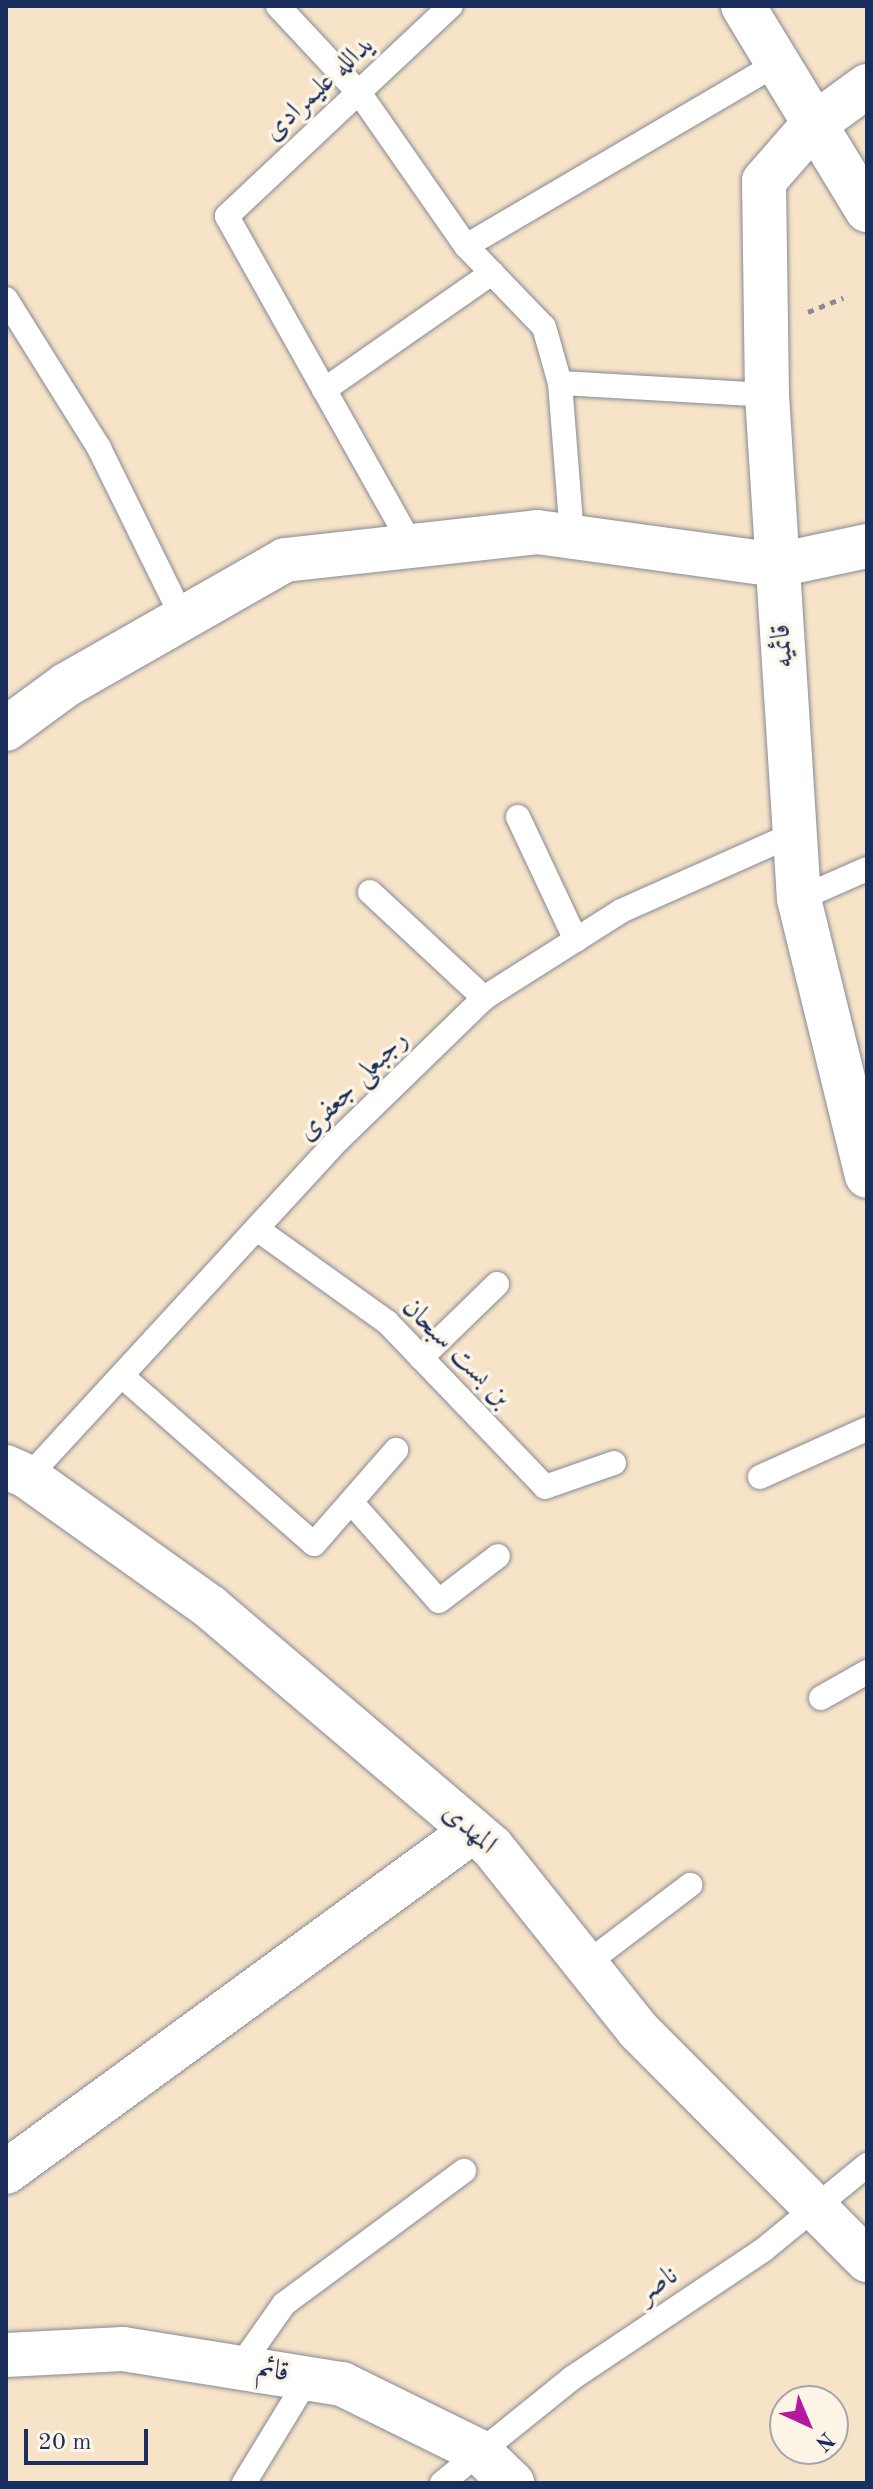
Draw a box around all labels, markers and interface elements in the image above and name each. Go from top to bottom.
street label: یدالله علیمرادی [257,29,381,149]
street label: قائمیه [765,623,801,669]
street label: رجبعلی جعفری [290,1023,416,1149]
street label: بن بست سبحان [394,1291,518,1415]
street label: المهدی [435,1796,503,1862]
street label: ناصر [631,2259,685,2311]
street label: قائم [254,2352,292,2390]
north arrow [769,2385,849,2465]
scale bar [28,2413,152,2463]
text: N [811,2427,838,2455]
text: 20 m [38,2431,92,2455]

